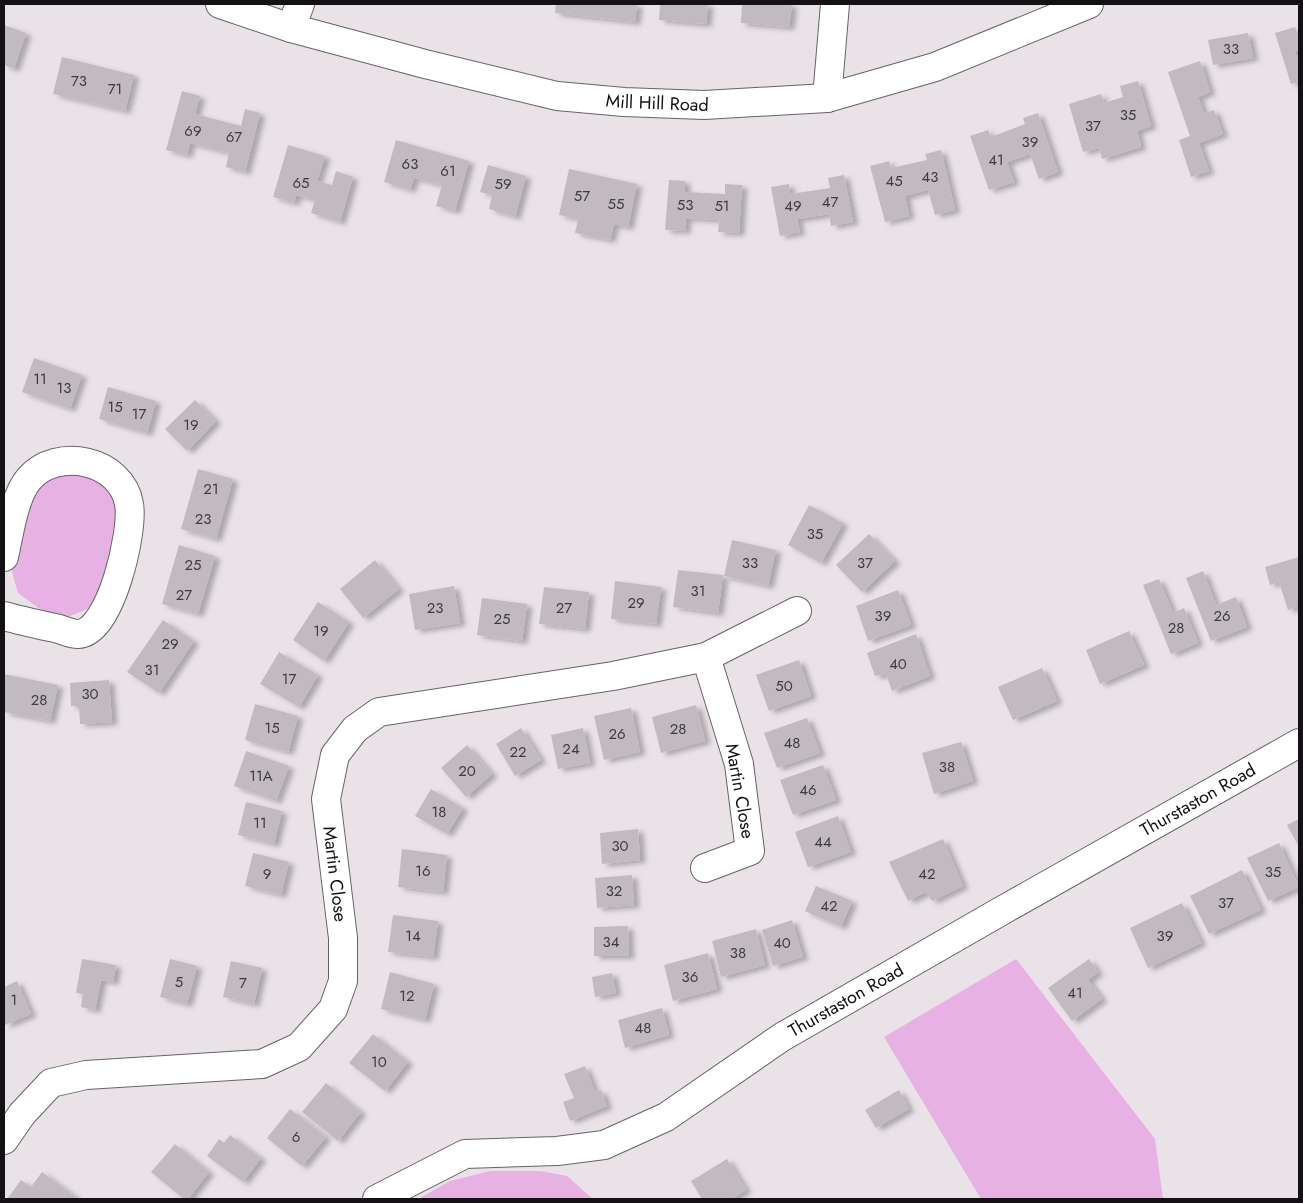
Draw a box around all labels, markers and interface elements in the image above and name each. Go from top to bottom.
house number: 33 [1223,38,1239,60]
house number: 73 [71,70,87,92]
house number: 71 [108,78,122,100]
street label: Mill Hill Road [605,87,709,118]
house number: 35 [1120,104,1136,126]
house number: 37 [1085,115,1101,137]
house number: 69 [184,120,202,142]
house number: 67 [226,126,242,148]
house number: 39 [1022,131,1038,153]
house number: 41 [988,149,1004,171]
house number: 63 [402,153,418,175]
house number: 61 [440,160,456,182]
house number: 43 [922,166,938,188]
house number: 45 [885,170,903,192]
house number: 65 [292,172,310,194]
house number: 59 [494,173,512,195]
house number: 57 [574,185,590,207]
house number: 47 [822,191,838,213]
house number: 55 [608,193,624,215]
house number: 53 [677,194,693,216]
house number: 51 [714,195,730,217]
house number: 49 [784,195,802,217]
house number: 11 [33,368,47,390]
house number: 13 [57,377,71,399]
house number: 15 [107,396,123,418]
house number: 17 [132,403,146,425]
house number: 19 [183,414,199,436]
house number: 21 [203,478,219,500]
house number: 23 [195,508,211,530]
house number: 35 [807,523,823,545]
house number: 33 [742,552,758,574]
house number: 37 [857,552,873,574]
house number: 25 [185,554,202,576]
house number: 31 [691,580,705,602]
house number: 27 [176,584,192,606]
house number: 29 [627,592,645,614]
house number: 23 [427,597,443,619]
house number: 27 [556,597,572,619]
house number: 39 [875,605,891,627]
house number: 26 [1213,605,1231,627]
house number: 25 [494,608,511,630]
house number: 28 [1168,617,1184,639]
house number: 19 [313,620,329,642]
house number: 29 [161,633,179,655]
house number: 40 [889,653,907,675]
house number: 31 [145,659,159,681]
house number: 17 [282,668,296,690]
house number: 50 [775,675,793,697]
house number: 30 [81,683,99,705]
house number: 28 [31,689,47,711]
house number: 15 [264,717,280,739]
house number: 28 [670,718,686,740]
house number: 26 [608,723,626,745]
house number: 48 [784,732,800,754]
house number: 24 [562,738,580,760]
house number: 22 [509,741,527,763]
street label: Martin Close [719,741,761,841]
house number: 38 [939,756,955,778]
street label: Thurstaston Road [1135,757,1261,843]
house number: 20 [458,760,476,782]
house number: 11A [249,765,273,787]
house number: 46 [799,779,817,801]
house number: 18 [432,801,446,823]
house number: 11 [253,812,267,834]
street label: Martin Close [316,825,354,923]
house number: 44 [814,831,832,853]
house number: 30 [611,835,629,857]
house number: 16 [415,860,431,882]
house number: 35 [1265,861,1281,883]
house number: 9 [263,863,271,885]
house number: 42 [918,863,936,885]
house number: 32 [606,880,622,902]
house number: 37 [1218,892,1234,914]
house number: 42 [820,895,838,917]
house number: 14 [405,925,421,947]
house number: 39 [1157,925,1173,947]
house number: 34 [603,931,620,953]
house number: 40 [773,932,791,954]
house number: 38 [730,942,746,964]
street label: Thurstaston Road [784,957,908,1044]
house number: 36 [682,966,698,988]
house number: 5 [175,971,183,993]
house number: 7 [239,972,247,994]
house number: 41 [1067,982,1083,1004]
house number: 12 [399,985,415,1007]
house number: 1 [11,989,17,1011]
house number: 48 [635,1017,651,1039]
house number: 10 [371,1051,387,1073]
house number: 6 [292,1126,300,1148]

